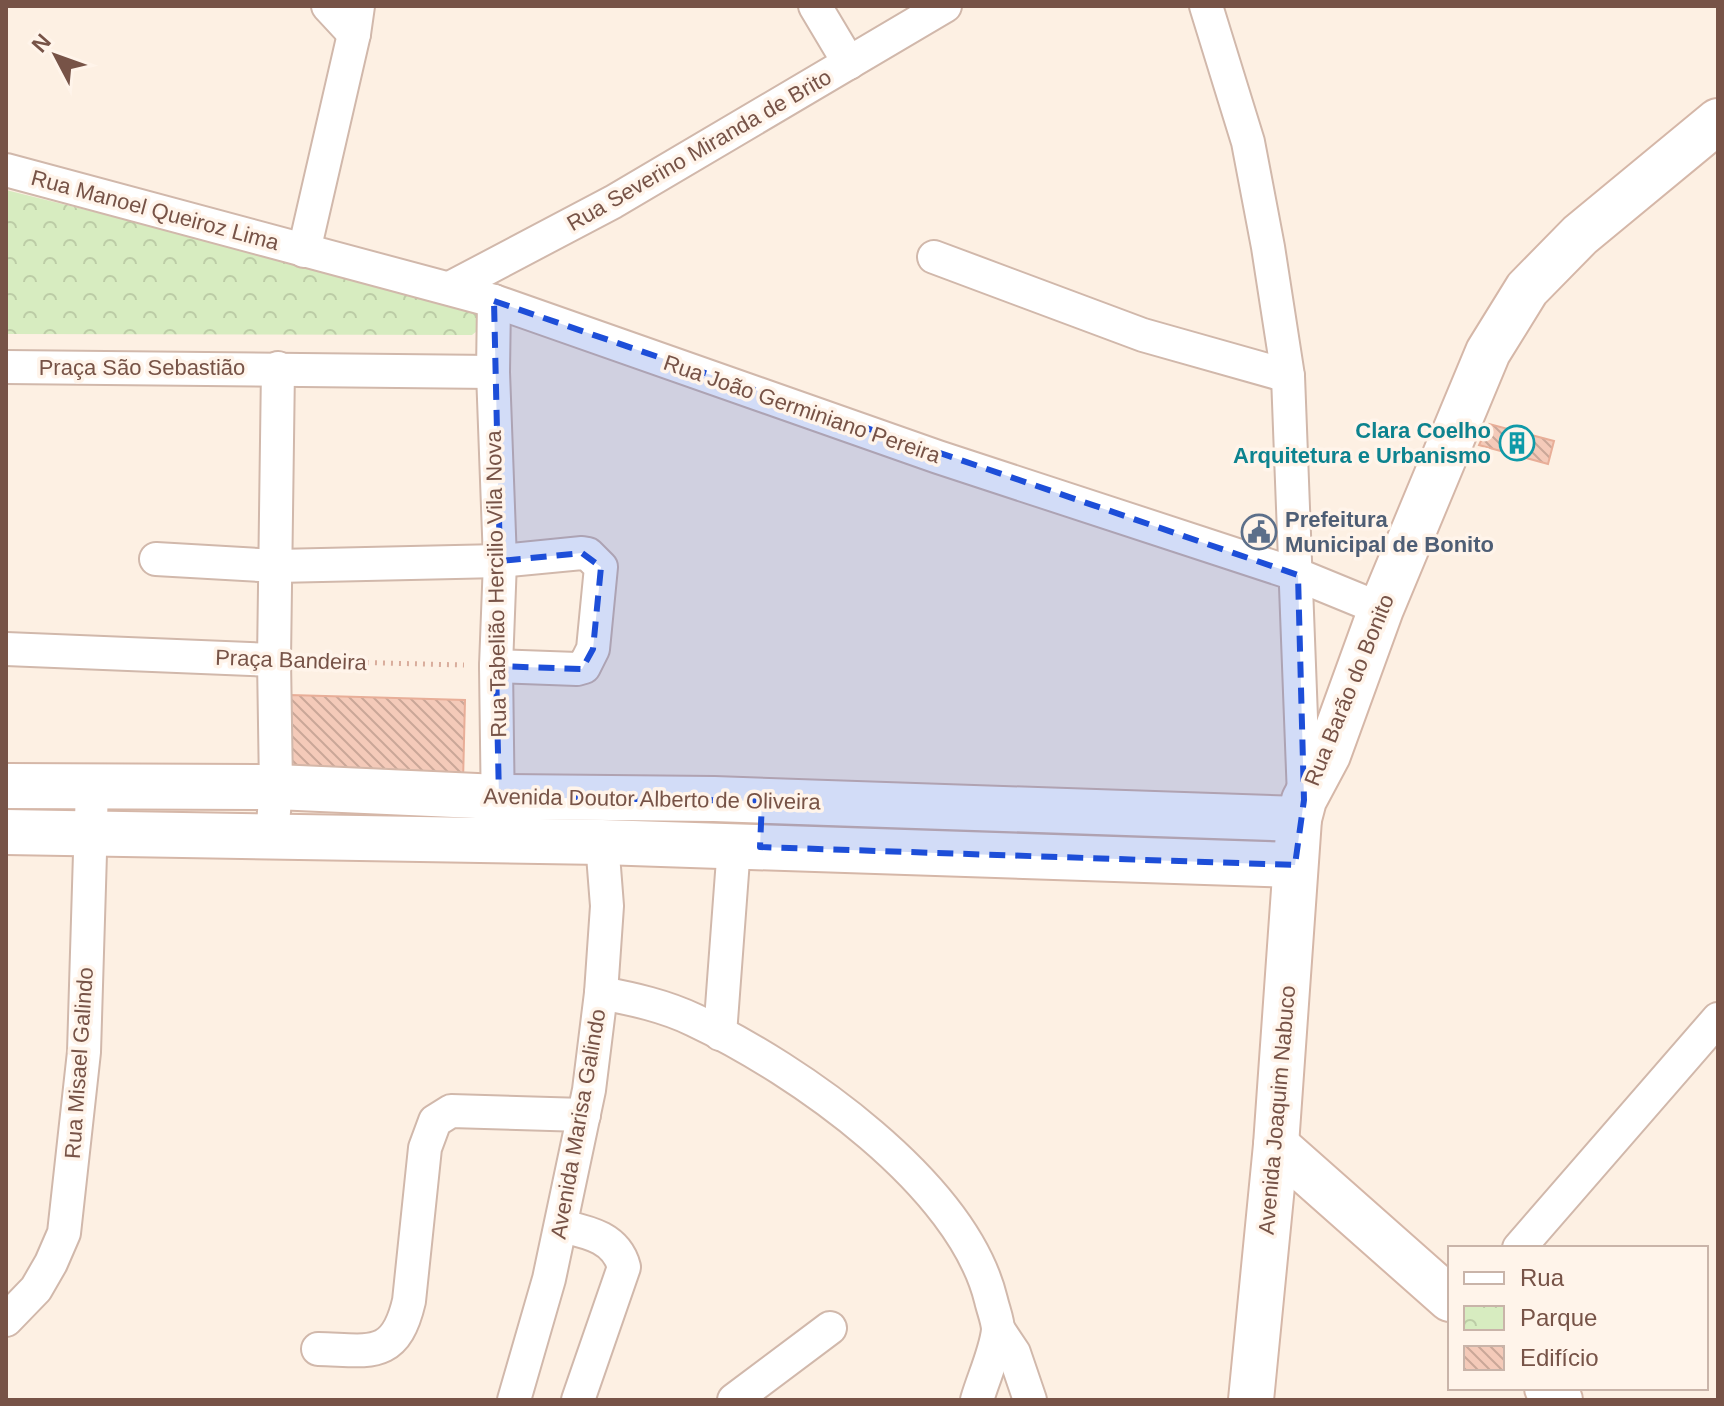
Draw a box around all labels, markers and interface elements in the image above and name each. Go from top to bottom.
north arrow [16,16,96,96]
text: N [27,29,56,57]
street label: Rua Severino Miranda de Brito [562,64,836,236]
street label: Rua Manoel Queiroz Lima [28,165,282,255]
street label: Rua João Germiniano Pereira [660,350,944,468]
street label: Praça São Sebastião [39,355,245,380]
place label: Clara Coelho Arquitetura e Urbanismo [1233,418,1491,468]
building icon: Clara Coelho Arquitetura e Urbanismo [1498,424,1536,462]
street label: Rua Tabelião Hercilio Vila Nova [481,429,511,738]
place label: Prefeitura Municipal de Bonito [1285,507,1494,557]
public building icon: Prefeitura Municipal de Bonito [1240,513,1278,551]
street label: Rua Barão do Bonito [1299,591,1399,789]
street label: Praça Bandeira [215,645,368,675]
street label: Avenida Doutor Alberto de Oliveira [483,784,822,814]
street label: Rua Misael Galindo [60,966,98,1160]
street label: Avenida Joaquim Nabuco [1254,984,1300,1236]
street label: Avenida Marisa Galindo [545,1007,611,1241]
legend [1448,1246,1708,1390]
text: Rua [1520,1264,1565,1291]
text: Parque [1520,1304,1597,1331]
text: Edifício [1520,1344,1599,1371]

